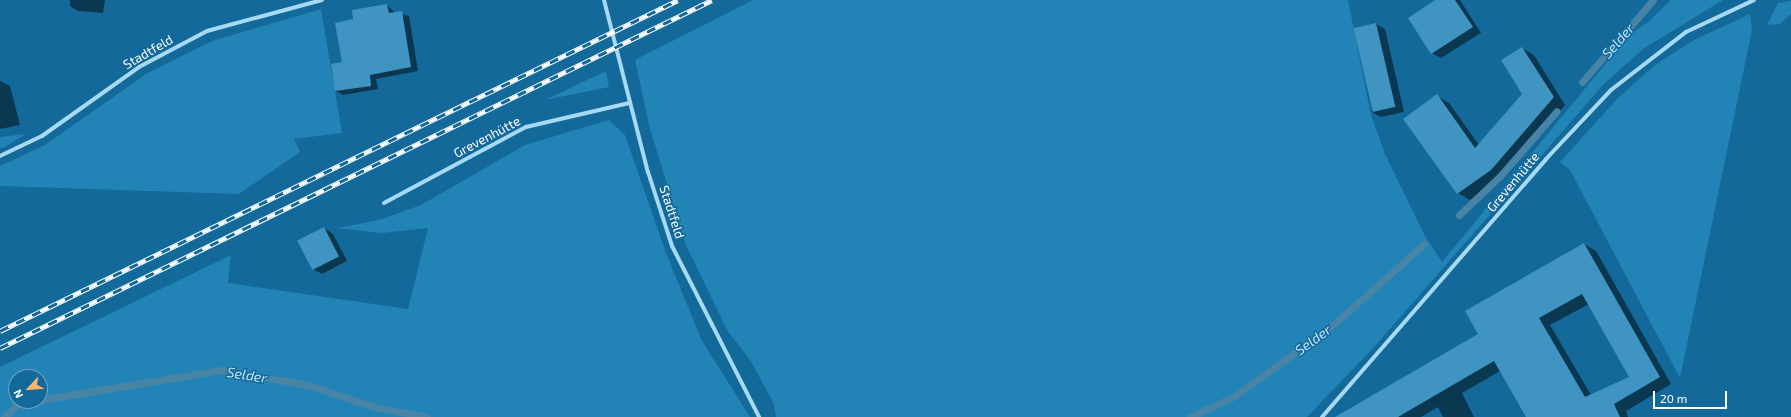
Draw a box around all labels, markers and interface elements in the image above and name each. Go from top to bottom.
water label: Selder [1598,20,1638,62]
street label: Stadtfeld [120,32,176,72]
street label: Grevenhütte [451,113,523,161]
street label: Grevenhütte [1483,149,1543,215]
street label: Stadtfeld [656,184,688,240]
water label: Selder [1292,321,1334,359]
water label: Selder [226,364,268,386]
north arrow [8,369,48,409]
scale bar [1655,383,1729,409]
text: N [10,388,25,400]
text: 20 m [1660,391,1687,405]

